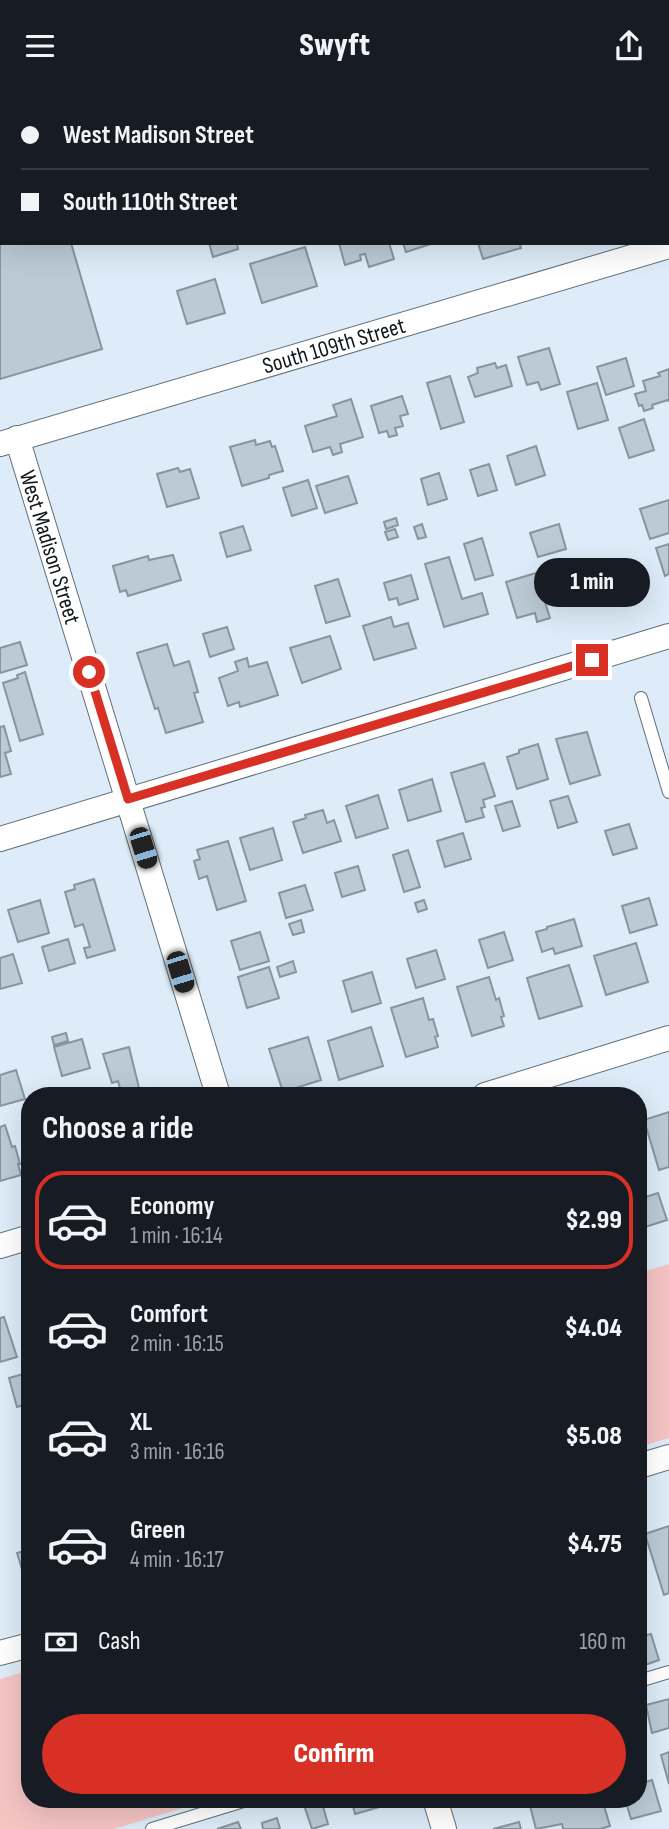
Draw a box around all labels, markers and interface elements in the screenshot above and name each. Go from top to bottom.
text: Swyft [299,26,370,65]
icon: menu [21,27,59,65]
icon: share [610,27,648,65]
text: West Madison Street [63,120,254,151]
text: South 110th Street [63,187,238,218]
street label: South 109th Street [259,312,409,381]
street label: West Madison Street [13,467,86,627]
callout: 1 min [534,559,650,607]
text: 1 min [570,568,614,596]
route end [576,644,608,676]
route start [73,656,105,688]
car [127,825,160,871]
car [164,949,197,995]
text: Choose a ride [42,1109,194,1148]
icon: car [46,1189,109,1252]
text: Economy [130,1191,214,1222]
text: $2.99 [565,1205,622,1236]
text: 1 min · 16:14 [130,1222,223,1250]
icon: car [46,1297,109,1360]
text: Comfort [130,1299,208,1330]
text: $4.04 [565,1313,622,1344]
text: 2 min · 16:15 [130,1330,224,1358]
icon: car [46,1405,109,1468]
text: XL [130,1407,152,1438]
text: $5.08 [565,1421,622,1452]
text: 3 min · 16:16 [130,1438,225,1466]
icon: car [46,1513,109,1576]
text: Green [130,1515,185,1546]
text: $4.75 [567,1529,622,1560]
text: 4 min · 16:17 [130,1546,224,1574]
icon: cash [42,1623,80,1661]
text: Cash [98,1626,141,1657]
text: 160 m [579,1628,626,1656]
button: Confirm [42,1714,626,1794]

